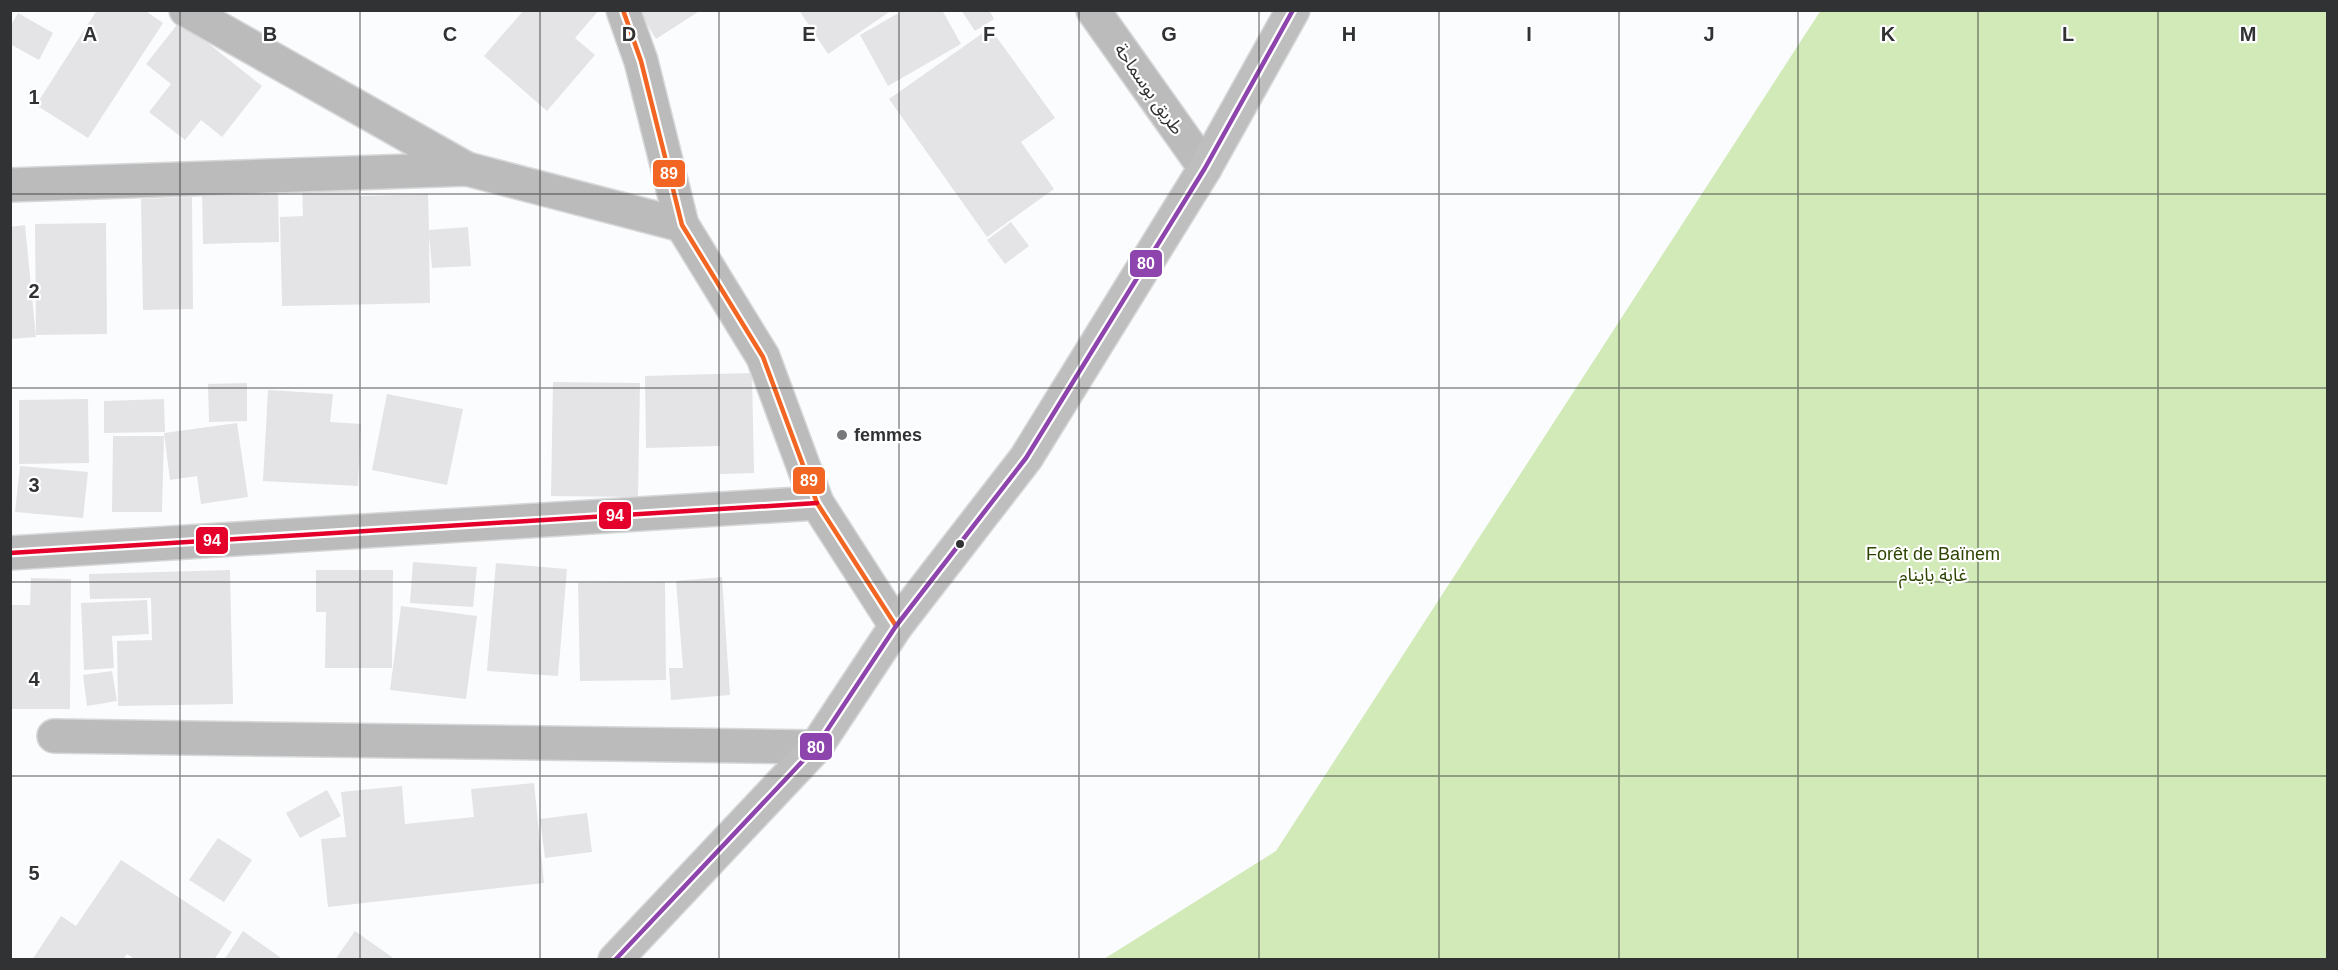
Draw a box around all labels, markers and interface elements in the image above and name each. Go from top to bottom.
text: A [83,23,97,45]
text: B [263,23,277,45]
text: C [443,23,457,45]
text: D [622,23,636,45]
text: E [802,23,816,45]
text: F [983,23,995,45]
text: G [1161,23,1177,45]
text: H [1342,23,1356,45]
text: I [1526,23,1532,45]
text: J [1703,23,1715,45]
text: K [1881,23,1896,45]
text: L [2062,23,2074,45]
text: M [2240,23,2256,45]
street label: طريق بوسماحة [1110,40,1188,139]
text: 1 [28,86,40,108]
line badge: 89 [652,159,686,188]
text: 89 [660,165,678,182]
line badge: 80 [1129,249,1163,278]
text: 80 [1137,255,1155,272]
text: 2 [28,280,40,302]
place label: femmes [854,425,922,445]
marker: femmes [835,428,849,442]
line badge: 89 [792,466,826,495]
text: 89 [800,472,818,489]
text: 3 [28,474,40,496]
line badge: 94 [598,501,632,530]
text: 94 [606,507,624,524]
line badge: 94 [195,526,229,555]
text: 94 [203,532,221,549]
unlabelled marker [954,538,966,550]
park label: Forêt de Baïnem غابة باينام [1866,544,2000,589]
text: 4 [28,668,40,690]
line badge: 80 [799,732,833,761]
text: 80 [807,739,825,756]
text: 5 [28,862,40,884]

